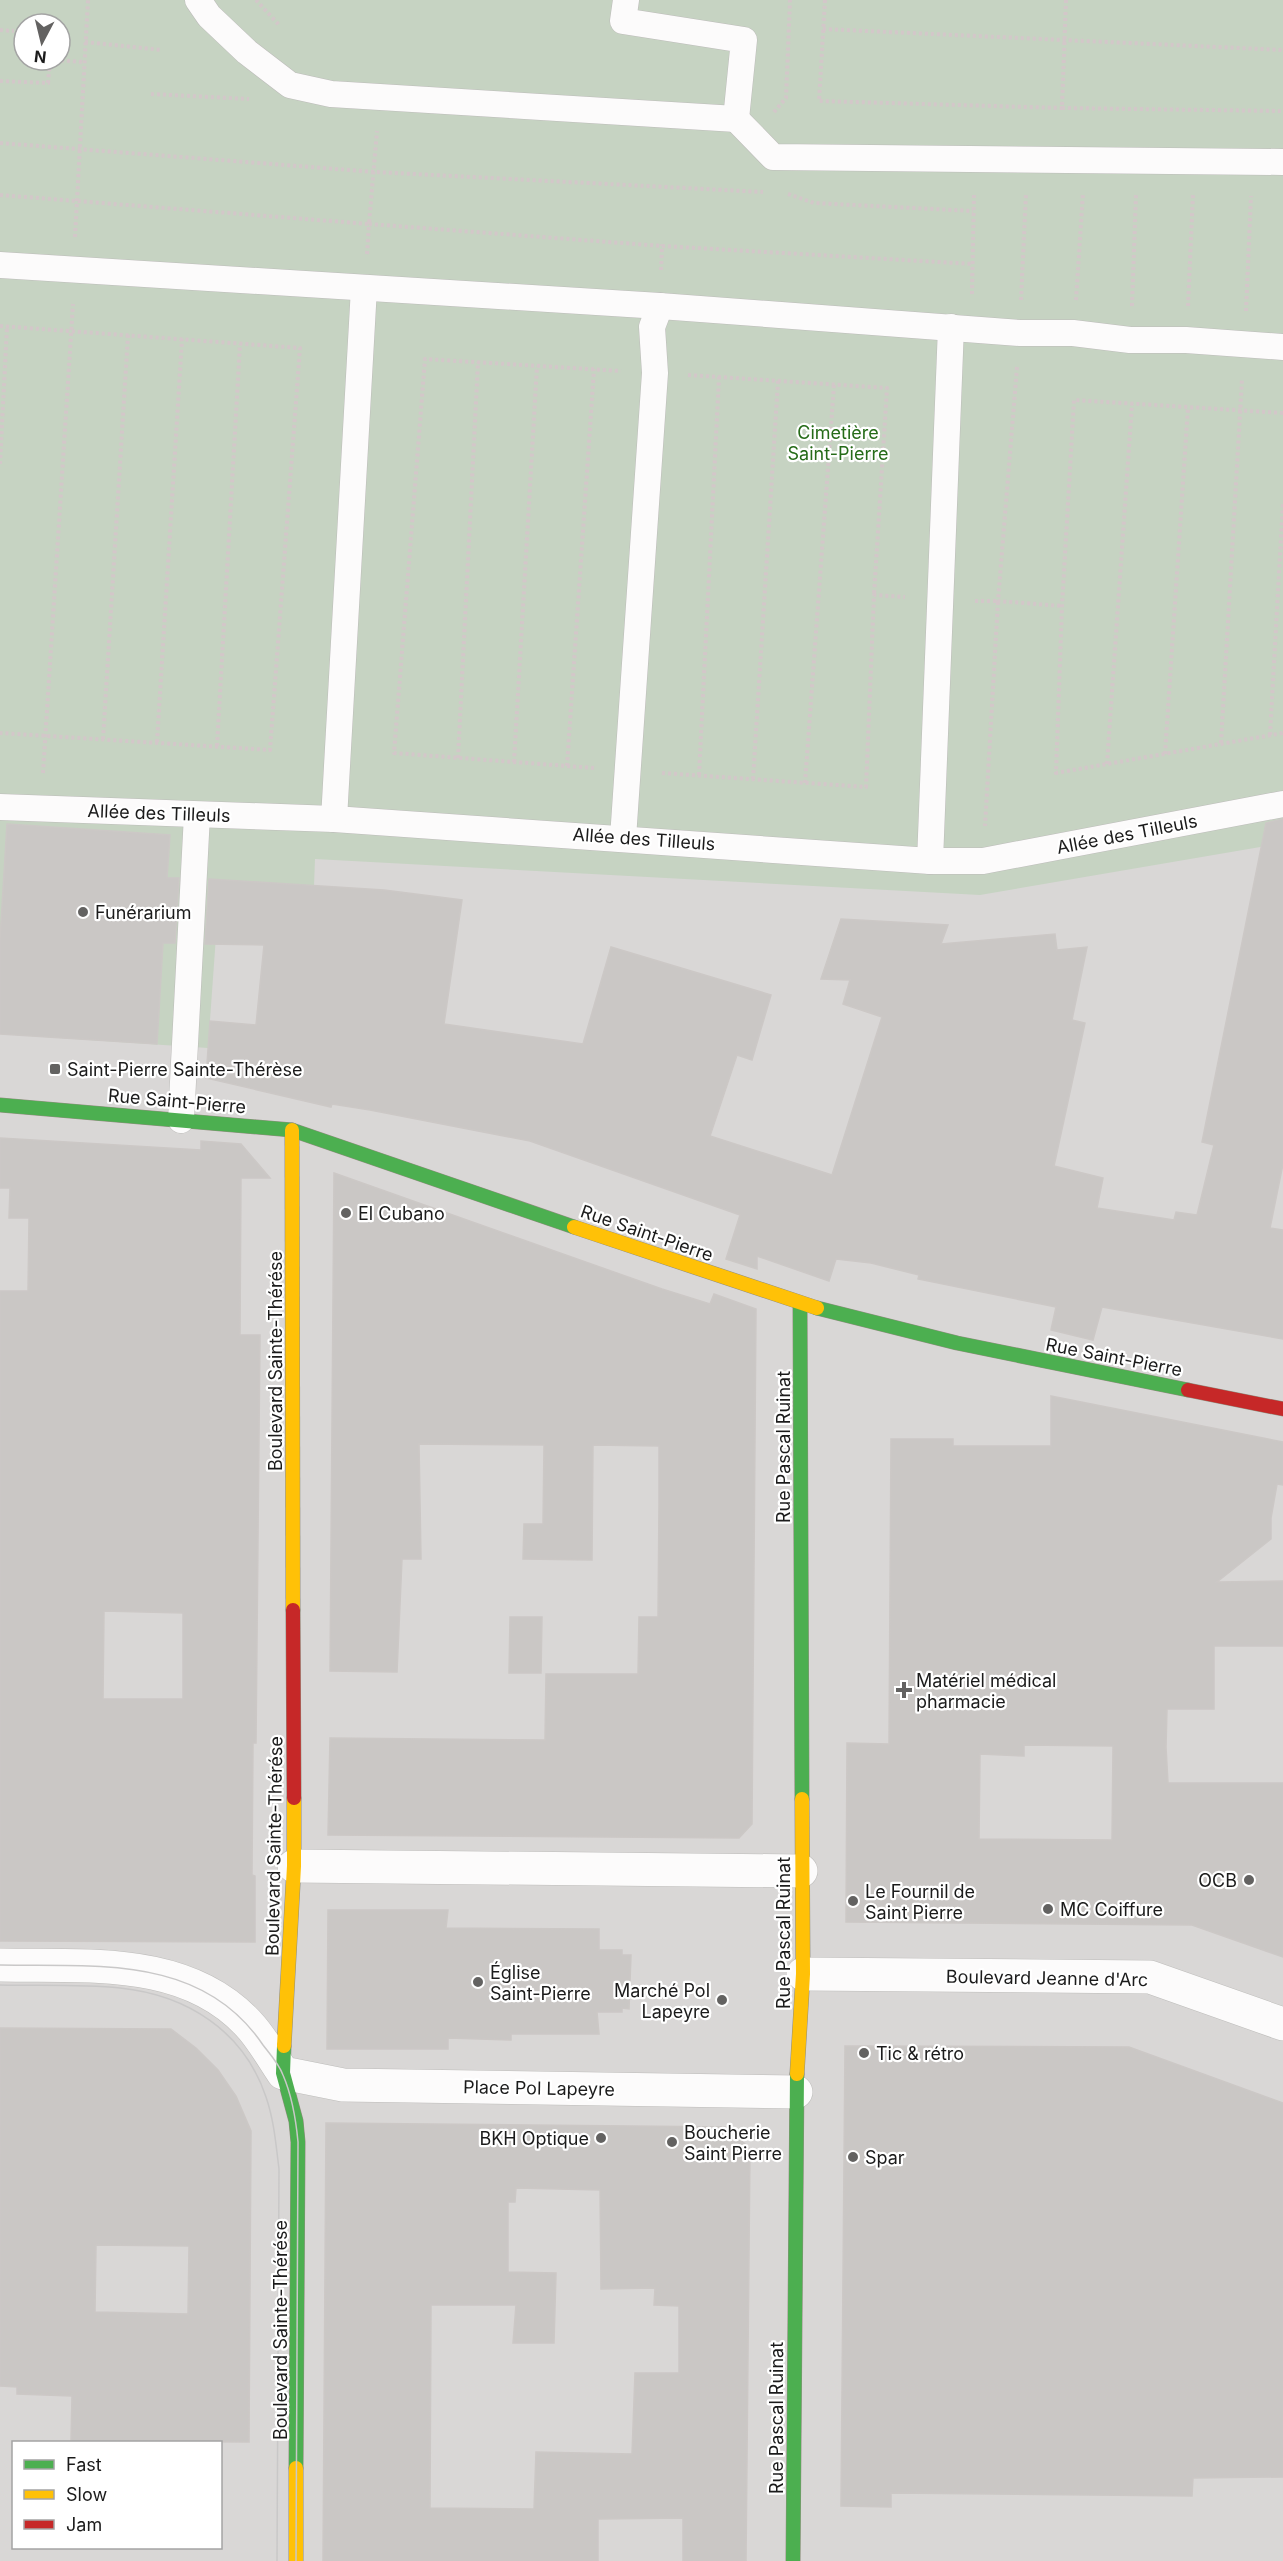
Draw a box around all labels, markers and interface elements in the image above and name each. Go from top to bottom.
north arrow [12,12,72,72]
text: N [33,46,47,68]
park label: Cimetière Saint-Pierre [788,422,888,464]
street label: Allée des Tilleuls [87,800,231,826]
street label: Allée des Tilleuls [1055,810,1199,858]
street label: Allée des Tilleuls [572,824,716,854]
place label: Funérarium [95,902,192,923]
marker: Funérarium [76,905,90,919]
place label: Saint-Pierre Sainte-Thérèse [67,1059,302,1080]
marker: Saint-Pierre Sainte-Thérèse [48,1062,62,1076]
street label: Rue Saint-Pierre [107,1084,247,1118]
street label: Rue Saint-Pierre [578,1201,716,1265]
place label: El Cubano [358,1203,445,1224]
marker: El Cubano [339,1206,353,1220]
street label: Boulevard Sainte-Thérése [265,1251,286,1471]
street label: Rue Saint-Pierre [1044,1333,1184,1381]
street label: Rue Pascal Ruinat [773,1371,794,1523]
place label: Matériel médical pharmacie [916,1670,1056,1712]
marker: Matériel médical pharmacie [897,1683,911,1697]
street label: Boulevard Sainte-Thérése [262,1736,286,1956]
street label: Rue Pascal Ruinat [773,1857,794,2009]
place label: OCB [1198,1870,1237,1891]
marker: OCB [1242,1873,1256,1887]
place label: Le Fournil de Saint Pierre [865,1881,975,1923]
marker: Le Fournil de Saint Pierre [846,1894,860,1908]
place label: MC Coiffure [1060,1899,1163,1920]
marker: MC Coiffure [1041,1902,1055,1916]
place label: Église Saint-Pierre [490,1961,591,2004]
street label: Boulevard Jeanne d'Arc [946,1966,1148,1990]
marker: Église Saint-Pierre [471,1975,485,1989]
place label: Marché Pol Lapeyre [614,1980,710,2022]
marker: Marché Pol Lapeyre [715,1993,729,2007]
place label: Tic & rétro [876,2043,964,2064]
marker: Tic & rétro [857,2046,871,2060]
street label: Place Pol Lapeyre [463,2076,615,2100]
place label: Boucherie Saint Pierre [684,2122,782,2164]
place label: BKH Optique [479,2128,589,2149]
marker: BKH Optique [594,2131,608,2145]
marker: Boucherie Saint Pierre [665,2135,679,2149]
place label: Spar [865,2147,905,2168]
marker: Spar [846,2150,860,2164]
street label: Boulevard Sainte-Thérése [270,2220,291,2440]
street label: Rue Pascal Ruinat [766,2342,787,2494]
legend [12,2441,222,2549]
text: Fast [66,2454,102,2475]
text: Slow [66,2484,107,2505]
text: Jam [66,2514,102,2535]

